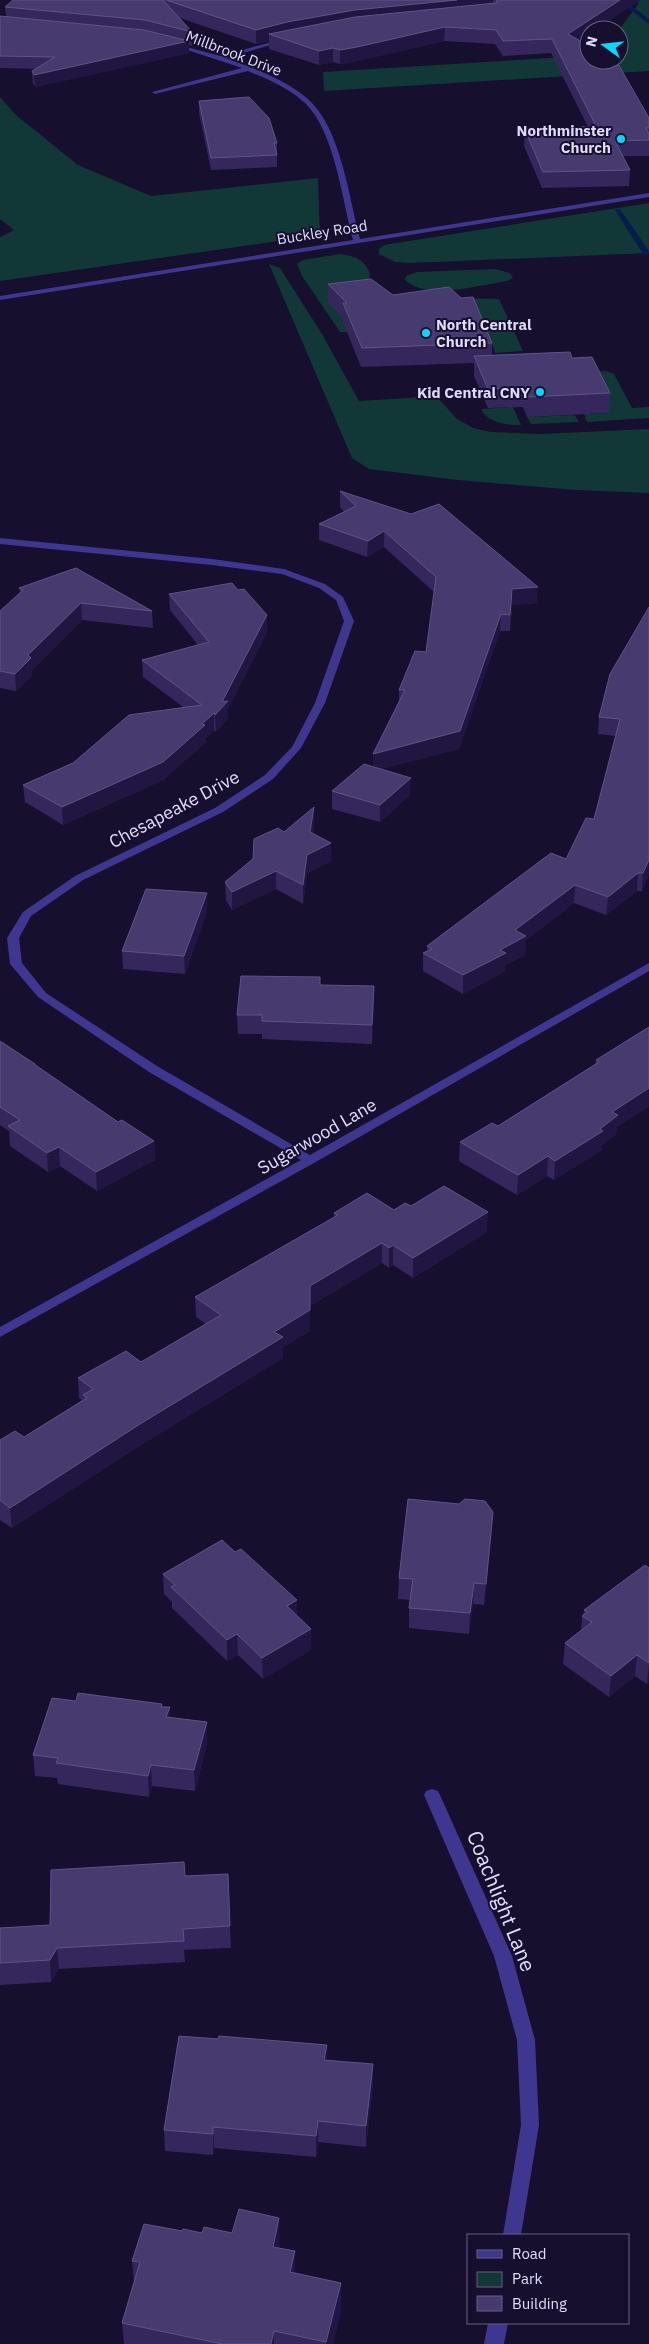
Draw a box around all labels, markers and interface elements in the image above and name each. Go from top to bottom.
north arrow [579,20,629,70]
street label: Millbrook Drive [183,26,285,80]
text: N [581,34,601,49]
place label: Northminster Church [517,121,611,157]
marker: Northminster Church [615,133,627,145]
street label: Buckley Road [275,215,369,249]
place label: North Central Church [436,315,532,351]
marker: North Central Church [420,327,432,339]
place label: Kid Central CNY [417,383,530,402]
marker: Kid Central CNY [534,386,546,398]
street label: Chesapeake Drive [105,765,243,853]
street label: Sugarwood Lane [253,1093,381,1179]
street label: Coachlight Lane [461,1826,543,1976]
legend [467,2234,629,2324]
text: Road [512,2244,547,2263]
text: Park [512,2269,542,2288]
text: Building [512,2294,567,2313]

